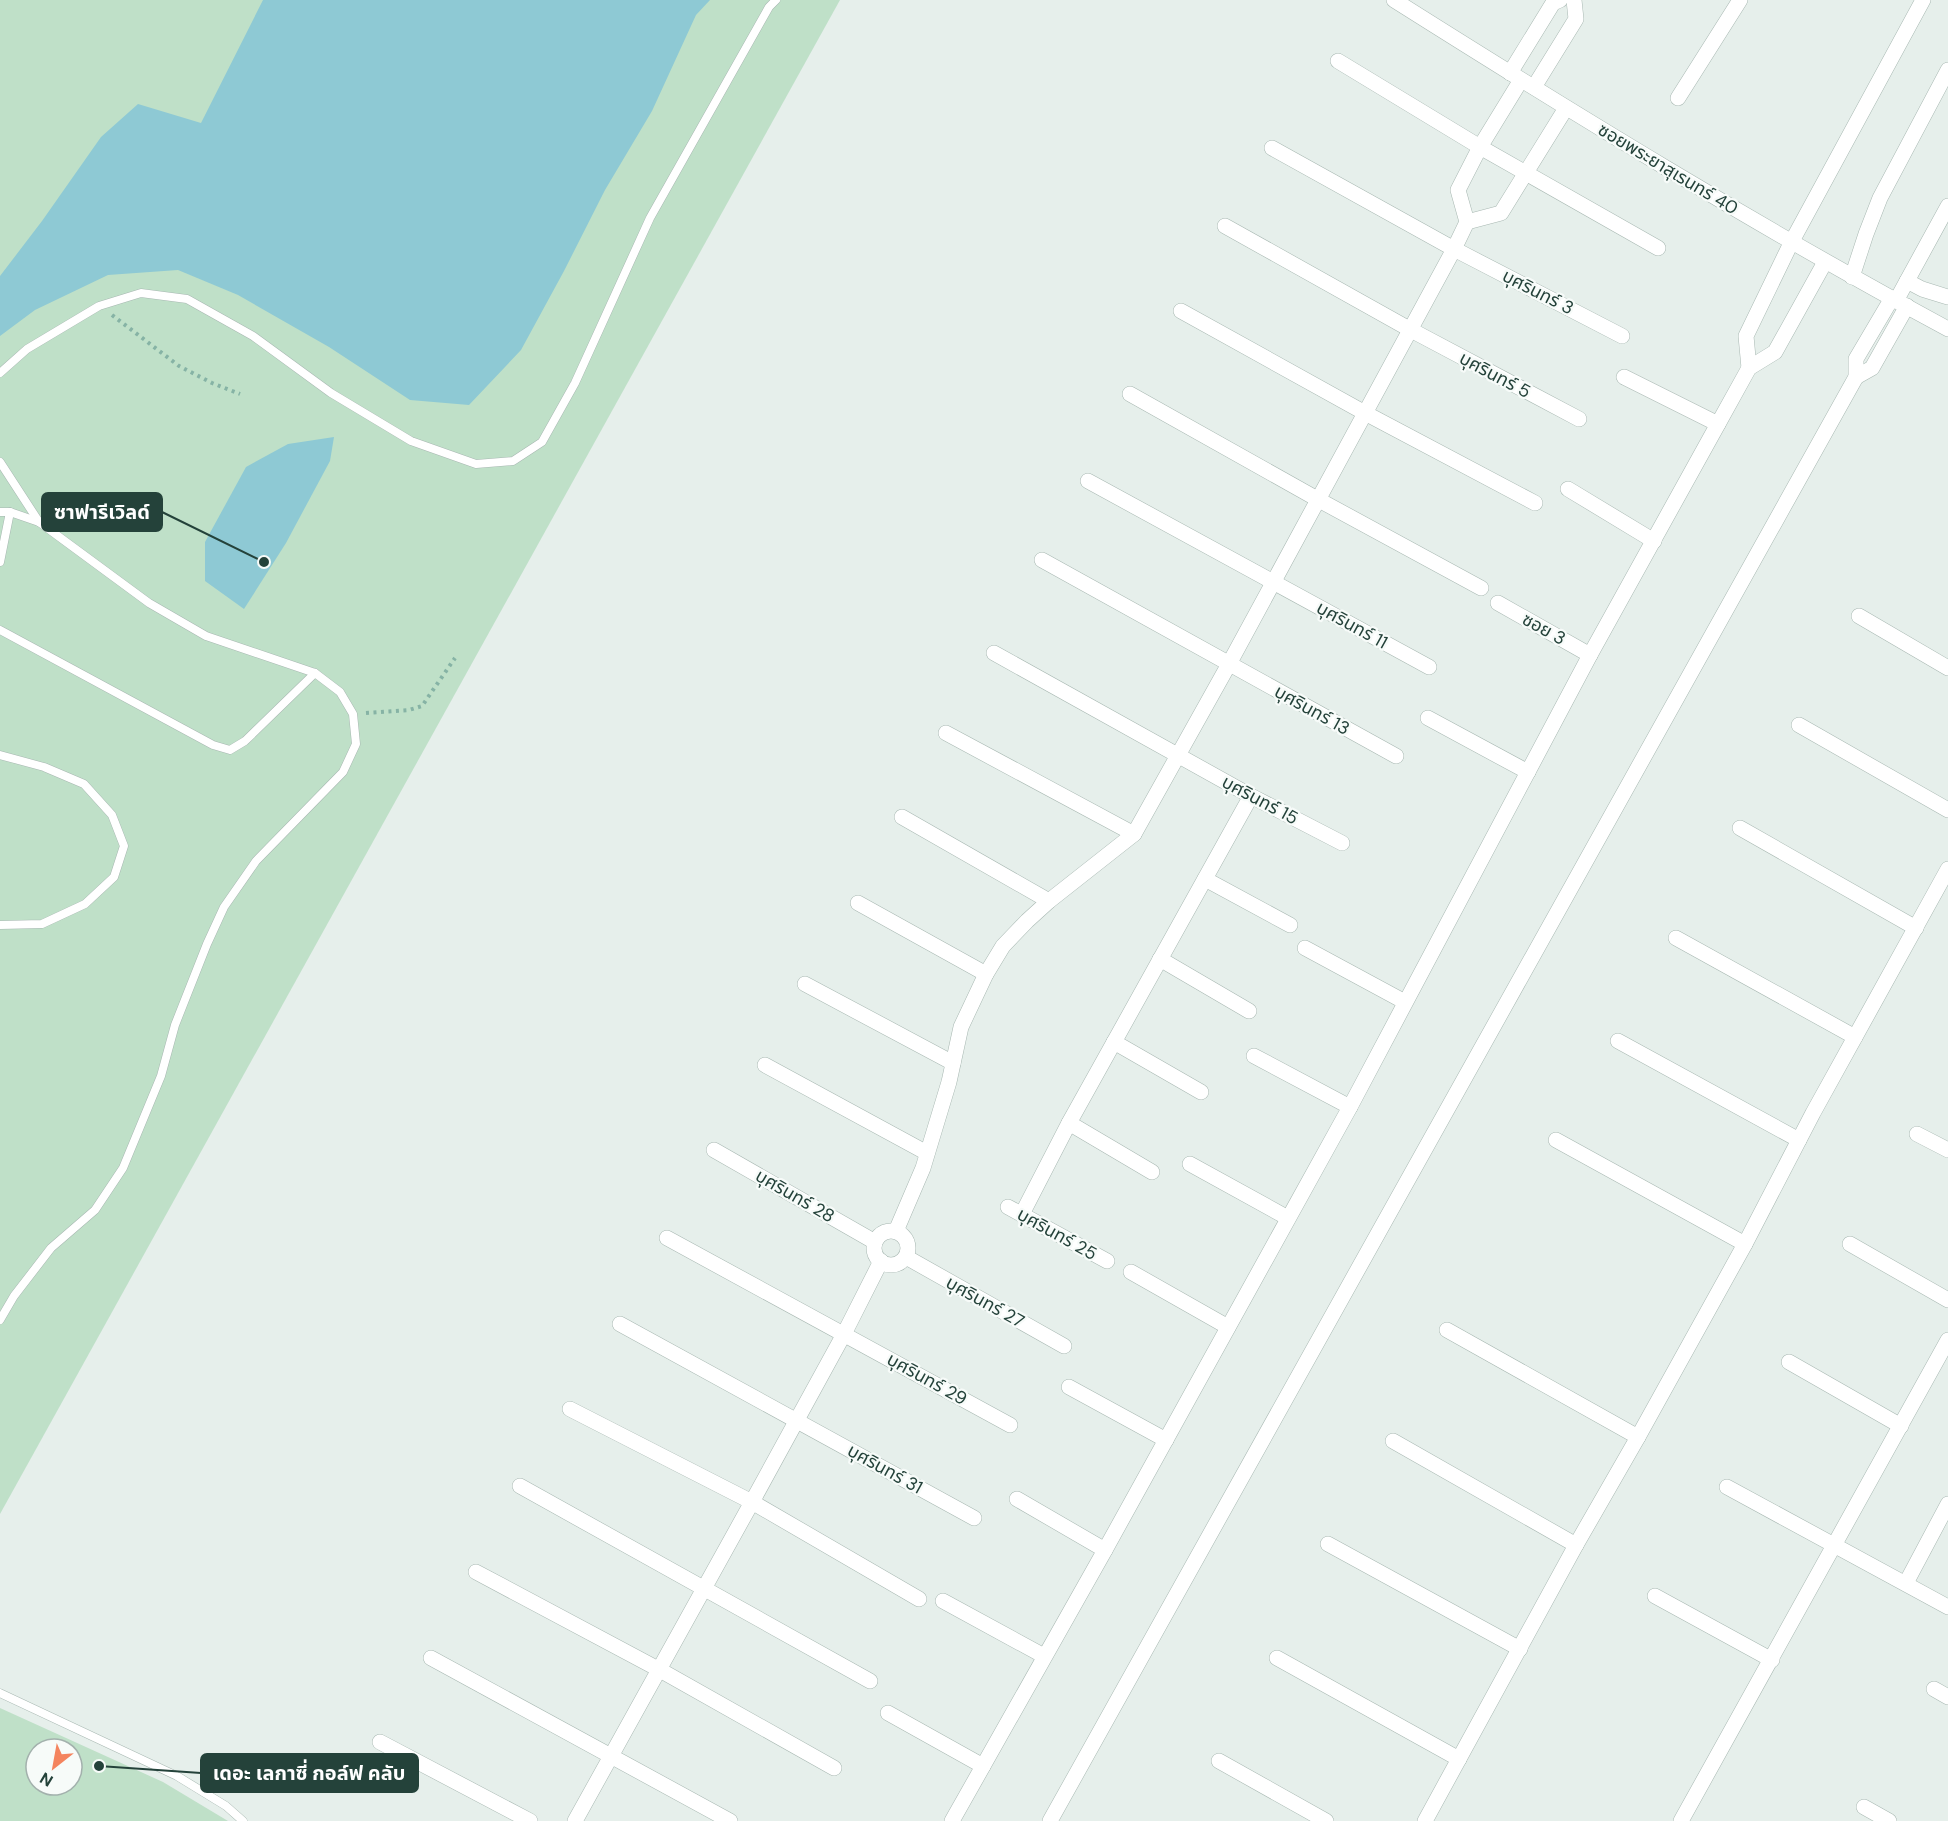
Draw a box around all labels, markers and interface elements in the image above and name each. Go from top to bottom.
street label: ซอยพระยาสุเรนทร์ 40 [1593,118,1743,220]
street label: บุศรินทร์ 3 [1498,264,1578,320]
street label: บุศรินทร์ 5 [1455,346,1535,404]
callout: ซาฟารีเวิลด์ [42,493,162,531]
text: ซาฟารีเวิลด์ [54,499,150,525]
street label: บุศรินทร์ 11 [1312,596,1392,654]
street label: ซอย 3 [1518,607,1570,651]
street label: บุศรินทร์ 13 [1270,679,1354,741]
street label: บุศรินทร์ 15 [1218,770,1302,830]
street label: บุศรินทร์ 28 [751,1164,839,1228]
street label: บุศรินทร์ 25 [1013,1202,1101,1266]
street label: บุศรินทร์ 27 [941,1271,1029,1333]
street label: บุศรินทร์ 29 [883,1347,971,1411]
street label: บุศรินทร์ 31 [843,1439,927,1499]
north arrow [24,1737,84,1797]
callout: เดอะ เลกาซี่ กอล์ฟ คลับ [201,1754,418,1792]
text: เดอะ เลกาซี่ กอล์ฟ คลับ [213,1759,405,1786]
text: N [36,1767,57,1791]

